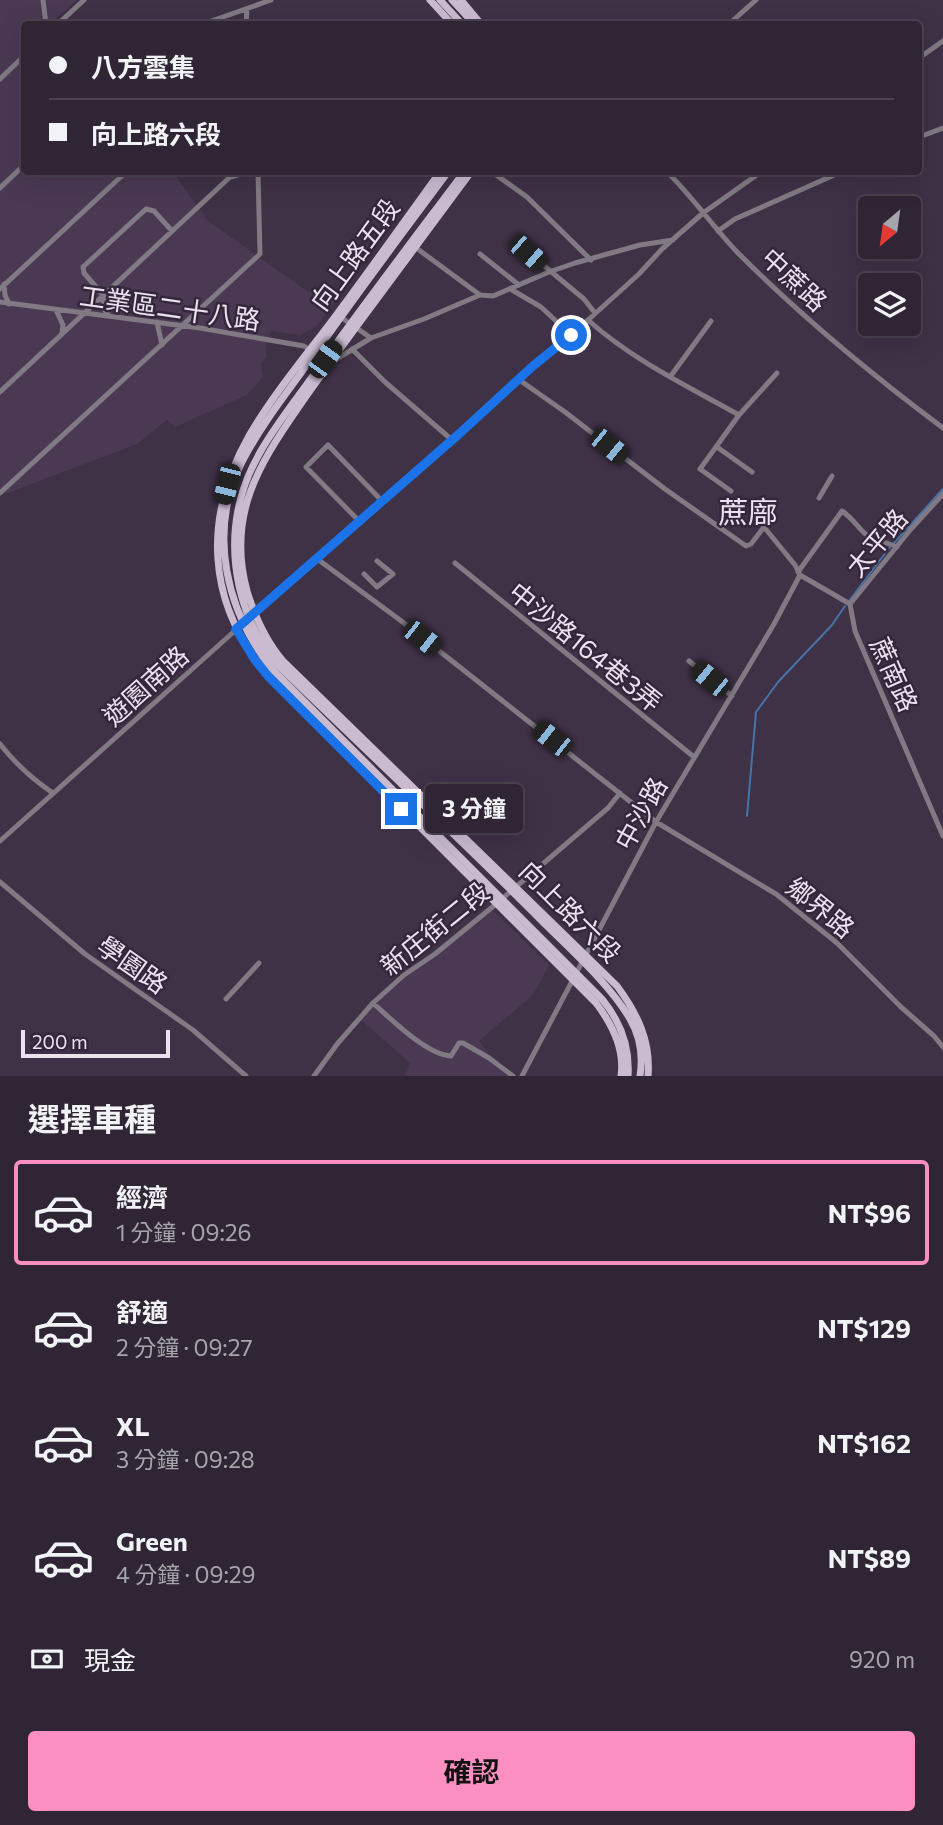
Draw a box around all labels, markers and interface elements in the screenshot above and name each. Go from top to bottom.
text: 八方雲集 [91,51,195,82]
text: 向上路六段 [91,118,221,149]
street label: 向上路五段 [303,192,405,316]
north arrow [858,196,920,259]
map controls [858,196,921,336]
car [506,231,551,275]
street label: 中蔗路 [756,241,834,317]
button: layers [858,273,921,336]
street label: 工業區二十八路 [78,279,262,335]
route start [555,319,587,351]
car [305,336,346,382]
car [587,425,632,467]
car [212,461,243,507]
district label: 蔗廍 [718,492,778,529]
street label: 太平路 [839,502,913,582]
street label: 中沙路164巷3弄 [503,575,669,717]
car [399,617,446,659]
street label: 蔗南路 [865,632,925,716]
street label: 遊園南路 [96,639,194,731]
car [688,658,733,700]
car [529,718,576,760]
street label: 中沙路 [608,771,672,855]
callout: 3 分鐘 [426,784,524,834]
route end [385,793,417,825]
text: 3 分鐘 [442,794,506,822]
street label: 向上路六段 [514,854,628,968]
street label: 鄉界路 [781,870,861,944]
street label: 新庄街二段 [374,875,494,981]
street label: 學園路 [92,929,174,999]
scale bar [21,1027,170,1059]
text: 200 m [32,1030,88,1053]
text: 選擇車種 [28,1098,156,1138]
icon: car [32,1181,95,1244]
text: 經濟 [116,1181,168,1212]
text: NT$96 [828,1197,911,1228]
text: 1 分鐘 · 09:26 [116,1218,252,1246]
icon: car [32,1296,95,1359]
text: 舒適 [116,1296,168,1327]
text: NT$129 [817,1312,911,1343]
text: 2 分鐘 · 09:27 [116,1333,253,1361]
text: XL [116,1410,150,1441]
icon: car [32,1411,95,1474]
text: NT$162 [817,1427,911,1458]
text: 3 分鐘 · 09:28 [116,1445,255,1473]
text: Green [116,1525,188,1556]
icon: car [32,1526,95,1589]
text: NT$89 [828,1542,911,1573]
text: 4 分鐘 · 09:29 [116,1560,256,1588]
icon: cash [28,1640,66,1678]
text: 現金 [84,1644,136,1675]
text: 920 m [849,1645,915,1673]
button: 確認 [28,1731,915,1811]

